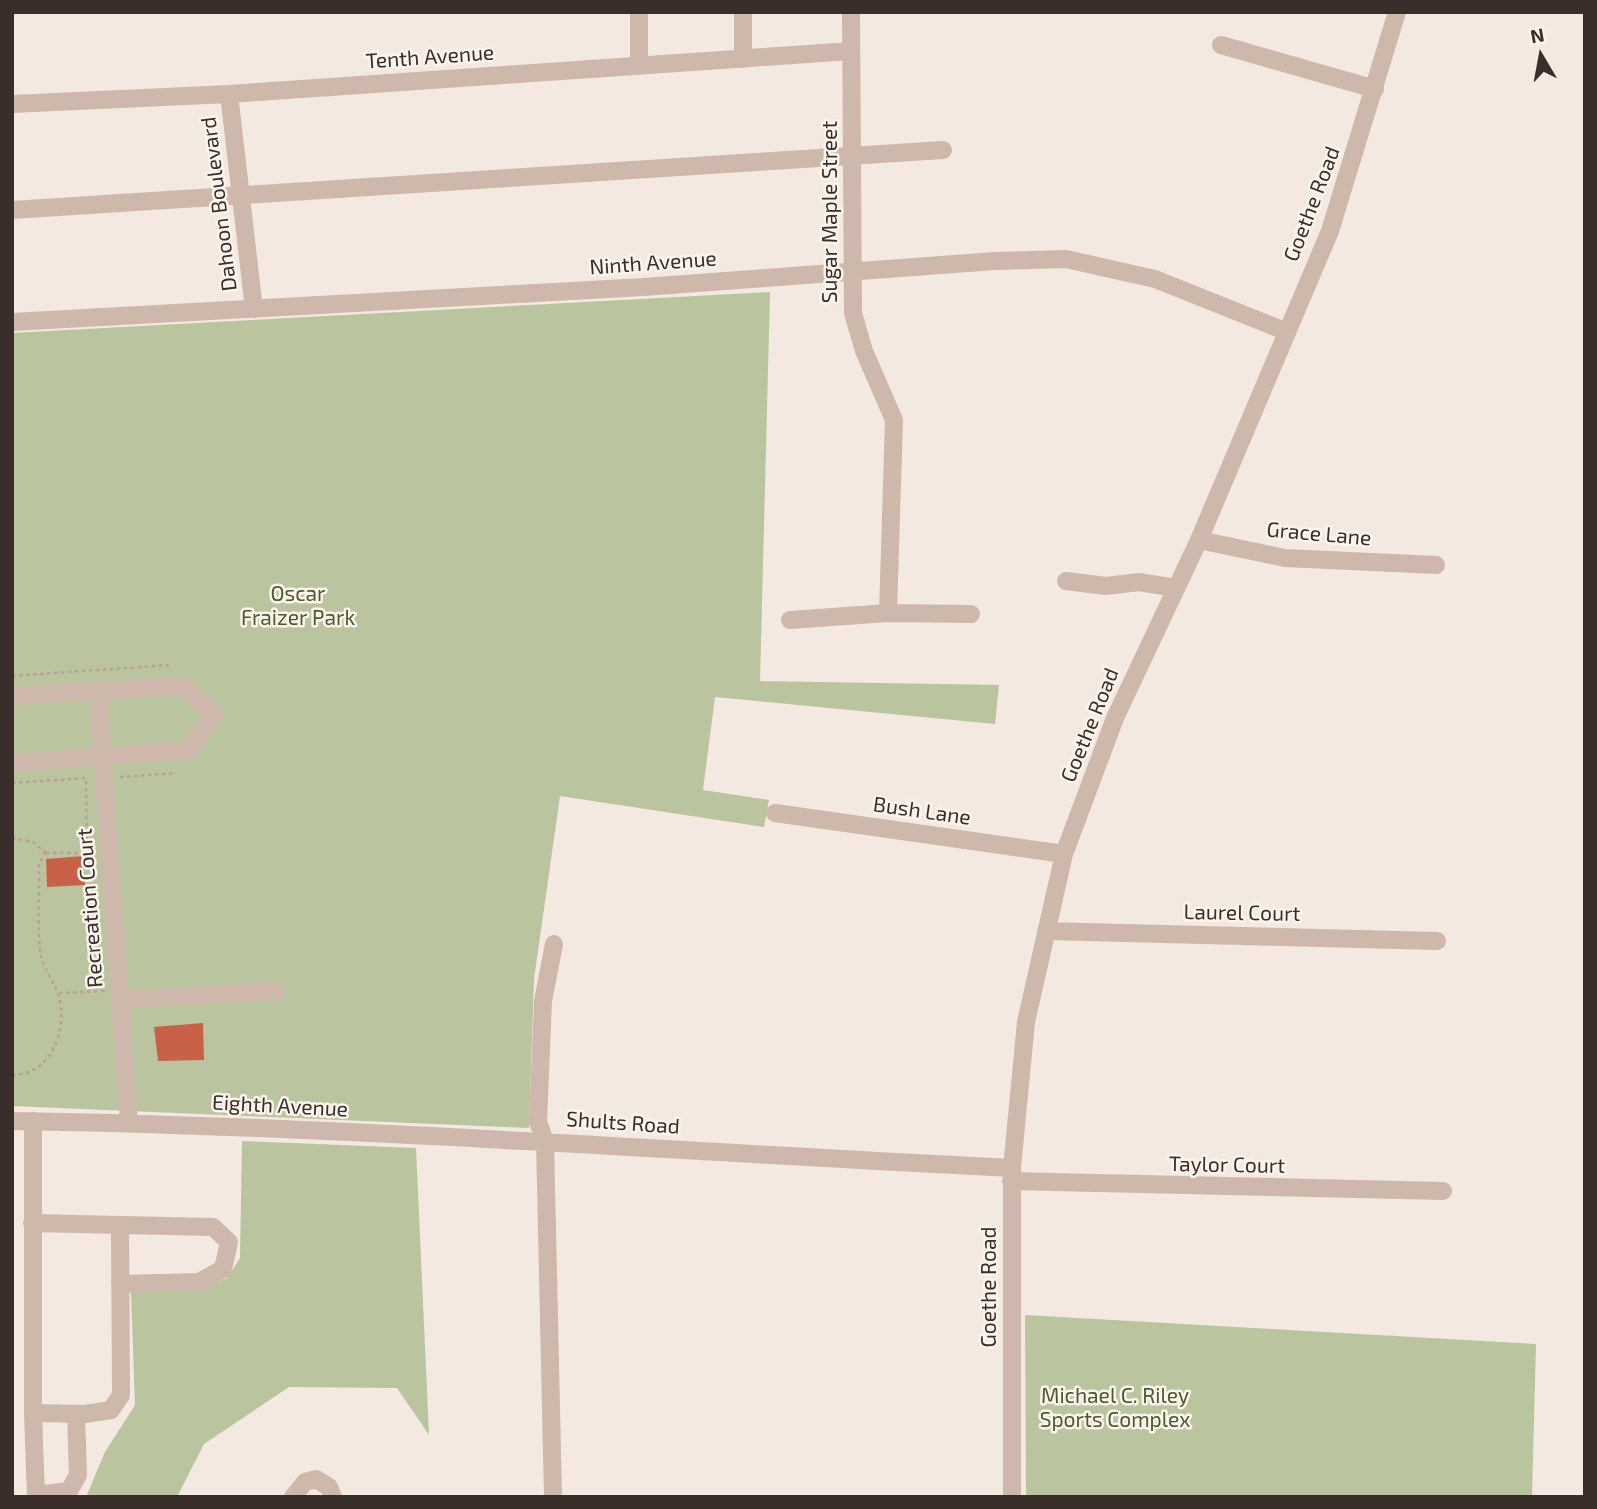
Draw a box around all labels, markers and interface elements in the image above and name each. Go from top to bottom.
north arrow [1506,21,1576,91]
text: N [1529,22,1546,47]
street label: Tenth Avenue [365,40,495,74]
street label: Dahoon Boulevard [196,115,242,293]
street label: Sugar Maple Street [817,121,843,303]
street label: Goethe Road [1279,143,1345,265]
street label: Ninth Avenue [589,246,717,280]
street label: Grace Lane [1266,517,1372,551]
park label: Oscar Fraizer Park [241,581,355,631]
street label: Goethe Road [1056,664,1124,786]
street label: Bush Lane [872,792,972,830]
street label: Recreation Court [72,827,108,989]
street label: Laurel Court [1183,899,1301,927]
street label: Eighth Avenue [211,1090,349,1122]
street label: Shults Road [565,1106,681,1140]
street label: Taylor Court [1169,1151,1285,1179]
street label: Goethe Road [976,1227,1002,1347]
park label: Michael C. Riley Sports Complex [1040,1383,1190,1433]

